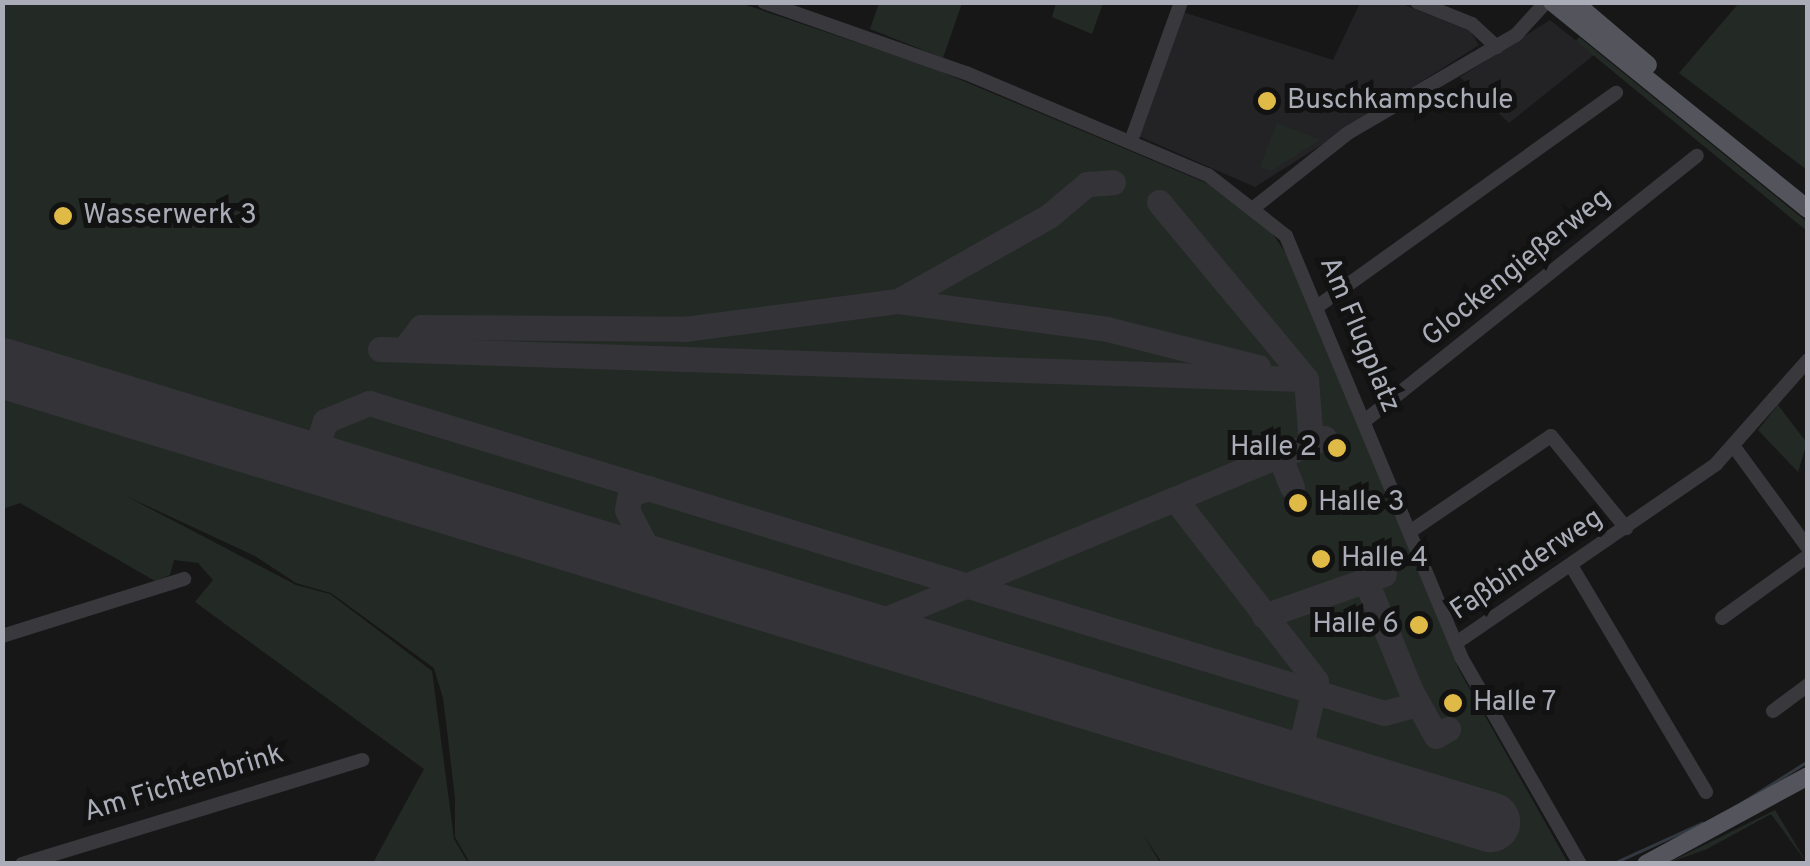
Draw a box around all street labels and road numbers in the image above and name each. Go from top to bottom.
street label: Glockengießerweg [1416,182,1618,354]
street label: Am Flugplatz [1311,252,1407,418]
street label: Faßbinderweg [1445,502,1609,628]
street label: Am Fichtenbrink [80,738,288,830]

